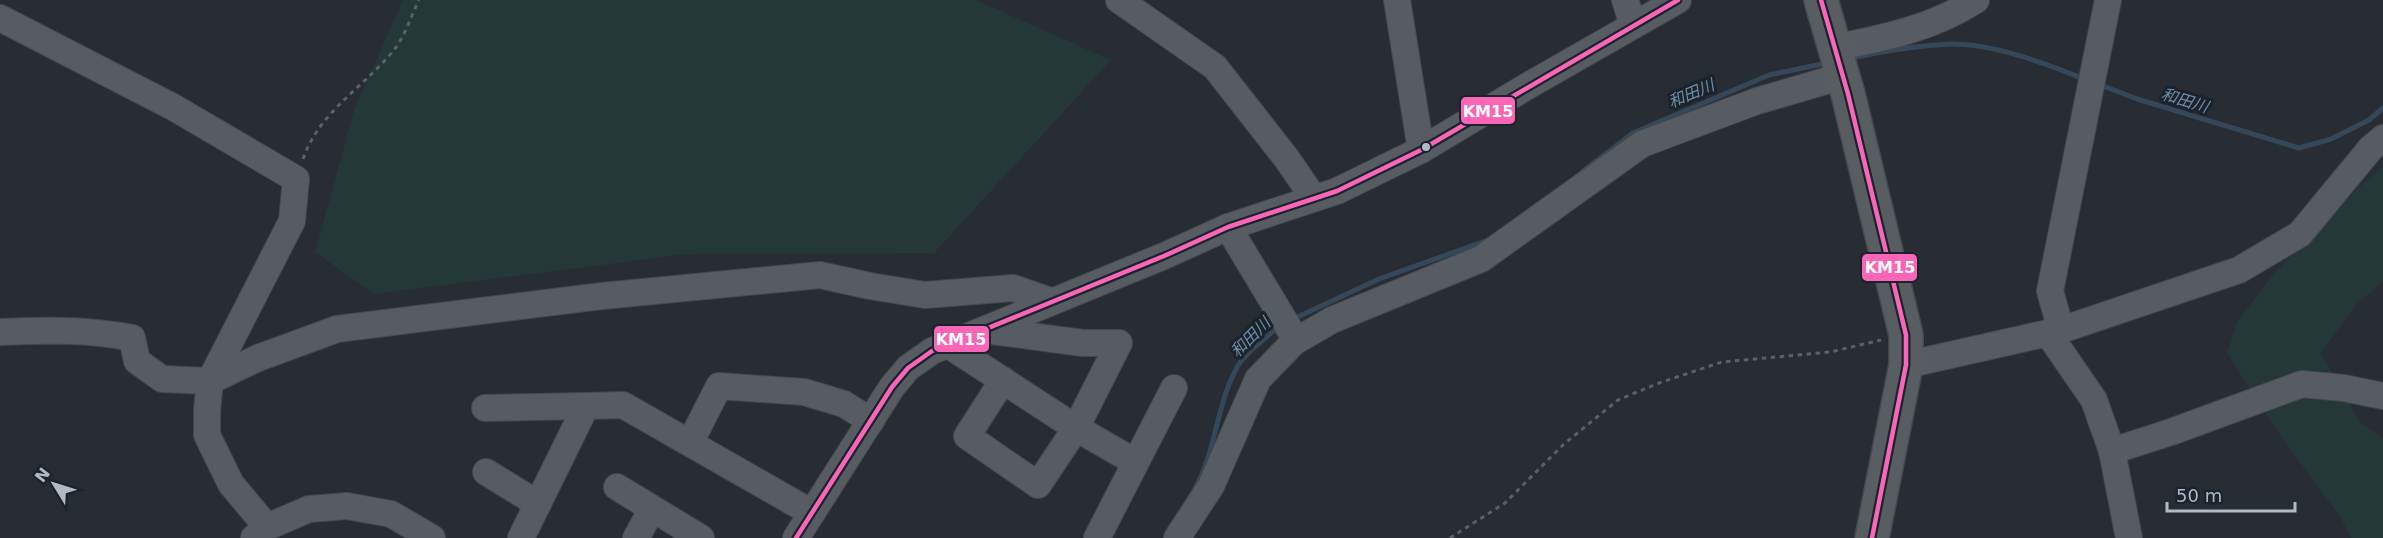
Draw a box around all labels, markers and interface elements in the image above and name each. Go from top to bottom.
water label: 和田川 [1665,75,1719,112]
water label: 和田川 [2159,84,2212,117]
line badge: KM15 [1460,96,1516,125]
text: KM15 [1463,102,1513,121]
unlabelled marker [1420,141,1432,153]
line badge: KM15 [1861,253,1918,282]
text: KM15 [1865,258,1915,277]
water label: 和田川 [1227,312,1275,361]
line badge: KM15 [933,325,990,353]
text: KM15 [936,330,986,349]
north arrow [24,454,84,514]
text: N [31,464,54,486]
scale bar [2167,475,2294,513]
text: 50 m [2176,485,2222,506]

